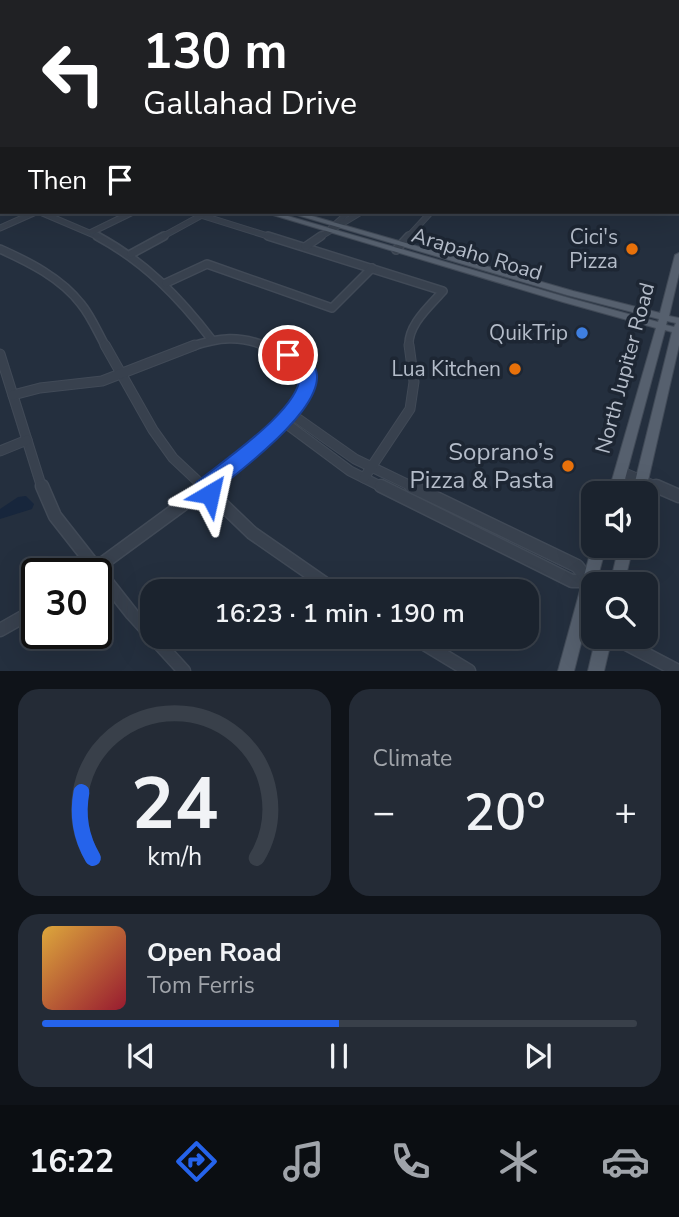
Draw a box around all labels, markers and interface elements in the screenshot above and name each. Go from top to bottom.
text: 130 m [143,18,287,85]
icon: left [28,28,119,119]
text: Gallahad Drive [143,82,357,125]
icon: arrive [101,161,139,199]
text: Then [28,163,87,198]
street label: Arapaho Road [408,221,546,287]
place label: Cici's Pizza [569,223,618,275]
marker: Cici's Pizza [624,241,640,257]
street label: North Jupiter Road [589,279,661,457]
place label: QuikTrip [489,319,568,347]
pin [258,325,318,385]
marker: QuikTrip [574,325,590,341]
icon: arrive [269,336,307,374]
place label: Lua Kitchen [392,355,501,383]
marker: Lua Kitchen [507,361,523,377]
place label: Soprano’s Pizza & Pasta [410,436,554,496]
position arrow [173,457,247,531]
marker: Soprano’s Pizza & Pasta [560,458,576,474]
map controls [581,481,658,649]
button: sound [581,481,658,558]
speed limit sign: 30 [21,558,112,649]
button: search [581,572,658,649]
text: 16:23 · 1 min · 190 m [214,596,465,631]
text: Climate [373,743,452,774]
text: 24 [131,755,218,855]
text: 20° [464,777,546,848]
text: − [373,787,395,838]
text: + [614,787,637,838]
text: km/h [147,840,202,874]
text: Open Road [147,935,282,970]
text: Tom Ferris [147,970,255,1001]
icon: previous [122,1037,160,1075]
icon: pause [320,1037,358,1075]
icon: next [519,1037,557,1075]
icon: directions [172,1137,221,1186]
icon: music [279,1137,328,1186]
icon: phone [386,1137,435,1186]
icon: climate [494,1137,543,1186]
icon: car [601,1137,650,1186]
text: 16:22 [29,1140,114,1183]

